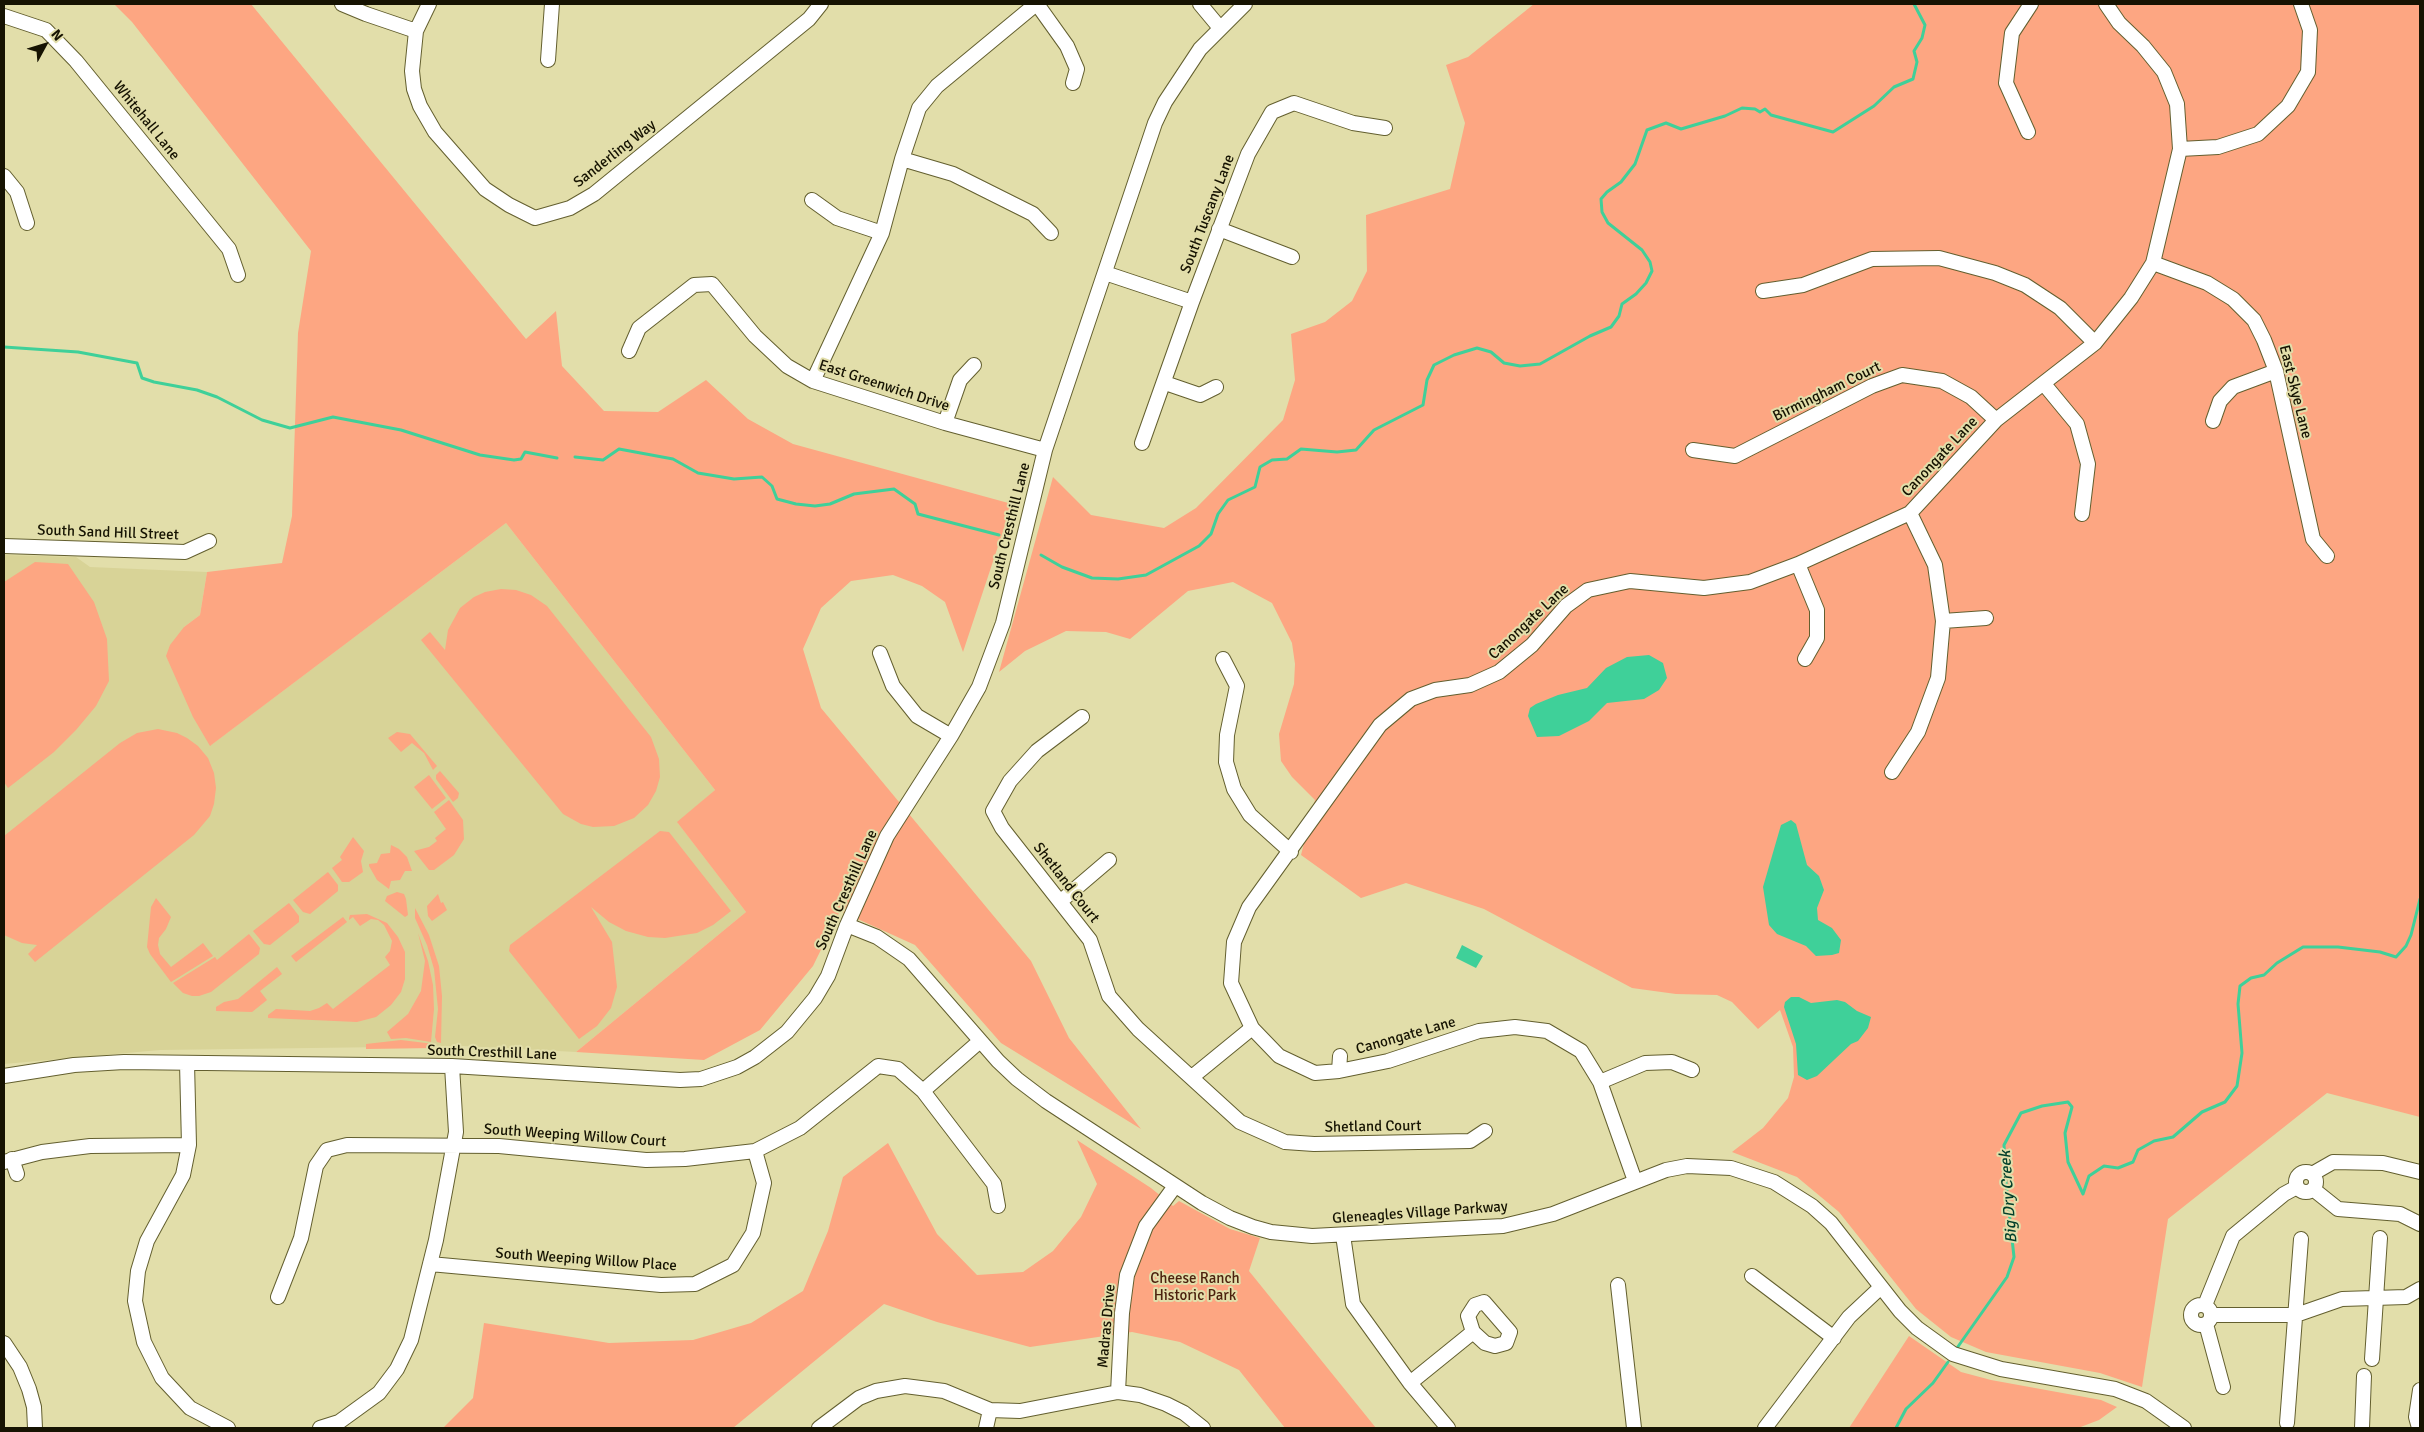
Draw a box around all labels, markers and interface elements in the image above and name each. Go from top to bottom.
north arrow [20,20,70,70]
text: N [47,26,67,44]
street label: Whitehall Lane [109,78,183,164]
street label: Sanderling Way [570,116,660,192]
street label: South Tuscany Lane [1177,152,1239,276]
street label: East Skye Lane [2275,343,2315,441]
street label: East Greenwich Drive [816,356,952,416]
street label: Birmingham Court [1770,358,1884,426]
street label: Canongate Lane [1898,413,1982,501]
street label: South Cresthill Lane [986,461,1034,591]
street label: South Sand Hill Street [37,522,179,544]
street label: Canongate Lane [1485,580,1573,664]
street label: South Cresthill Lane [812,827,882,953]
street label: Shetland Court [1029,839,1103,927]
street label: Canongate Lane [1354,1013,1458,1059]
street label: South Cresthill Lane [427,1042,557,1064]
street label: Shetland Court [1324,1117,1422,1137]
street label: South Weeping Willow Court [483,1121,667,1151]
water label: Big Dry Creek [1996,1150,2022,1244]
street label: Gleneagles Village Parkway [1332,1198,1508,1228]
street label: South Weeping Willow Place [495,1245,677,1275]
park label: Cheese Ranch Historic Park [1150,1270,1240,1305]
street label: Madras Drive [1094,1283,1120,1369]

